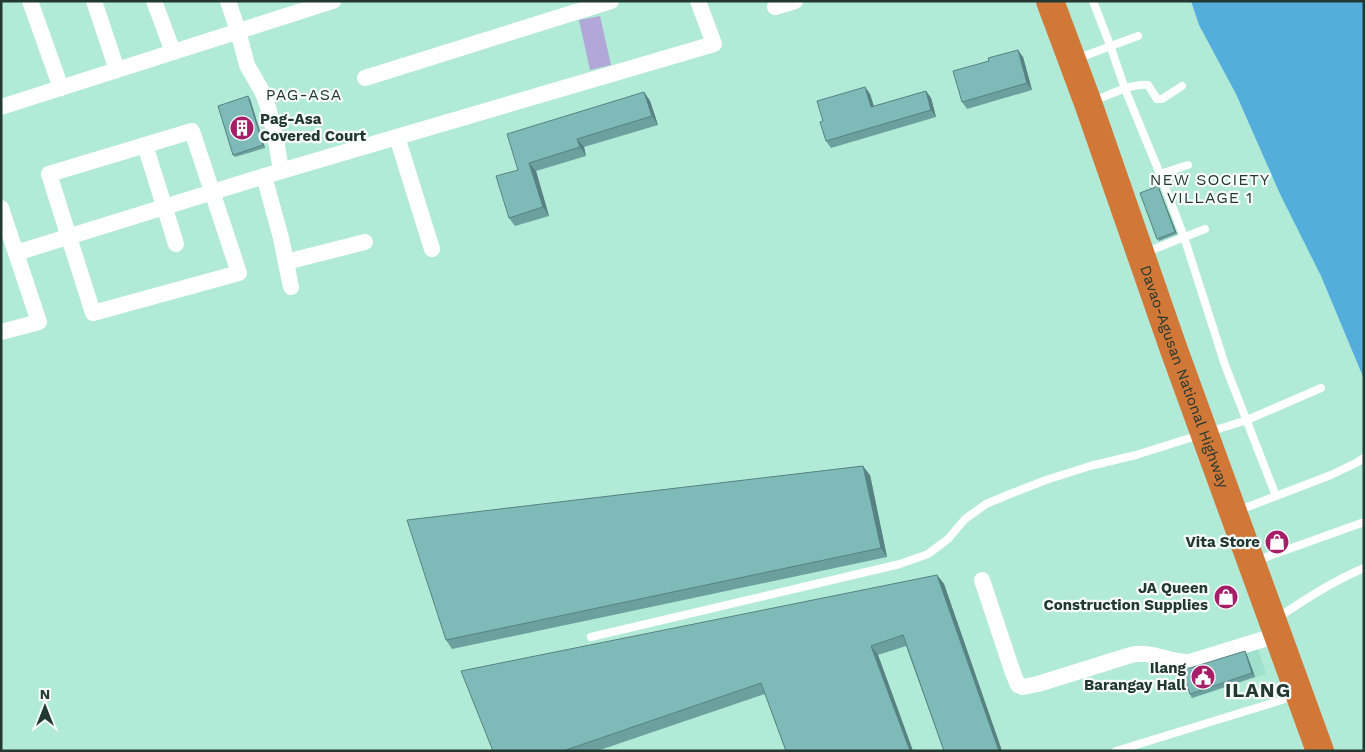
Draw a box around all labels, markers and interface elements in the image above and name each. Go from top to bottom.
district label: PAG-ASA [266,85,342,104]
place label: Pag-Asa Covered Court [260,110,367,145]
building icon: Pag-Asa Covered Court [229,115,255,141]
district label: NEW SOCIETY VILLAGE 1 [1150,170,1270,207]
street label: Davao-Agusan National Highway [1136,263,1233,491]
shop icon: Vita Store [1264,529,1290,555]
place label: Vita Store [1186,533,1260,551]
place label: JA Queen Construction Supplies [1044,579,1208,614]
shop icon: JA Queen Construction Supplies [1213,584,1239,610]
place label: Ilang Barangay Hall [1084,659,1187,694]
public building icon: Ilang Barangay Hall [1190,664,1216,690]
district label: ILANG [1225,678,1291,702]
north arrow [20,682,70,732]
text: N [40,686,50,702]

